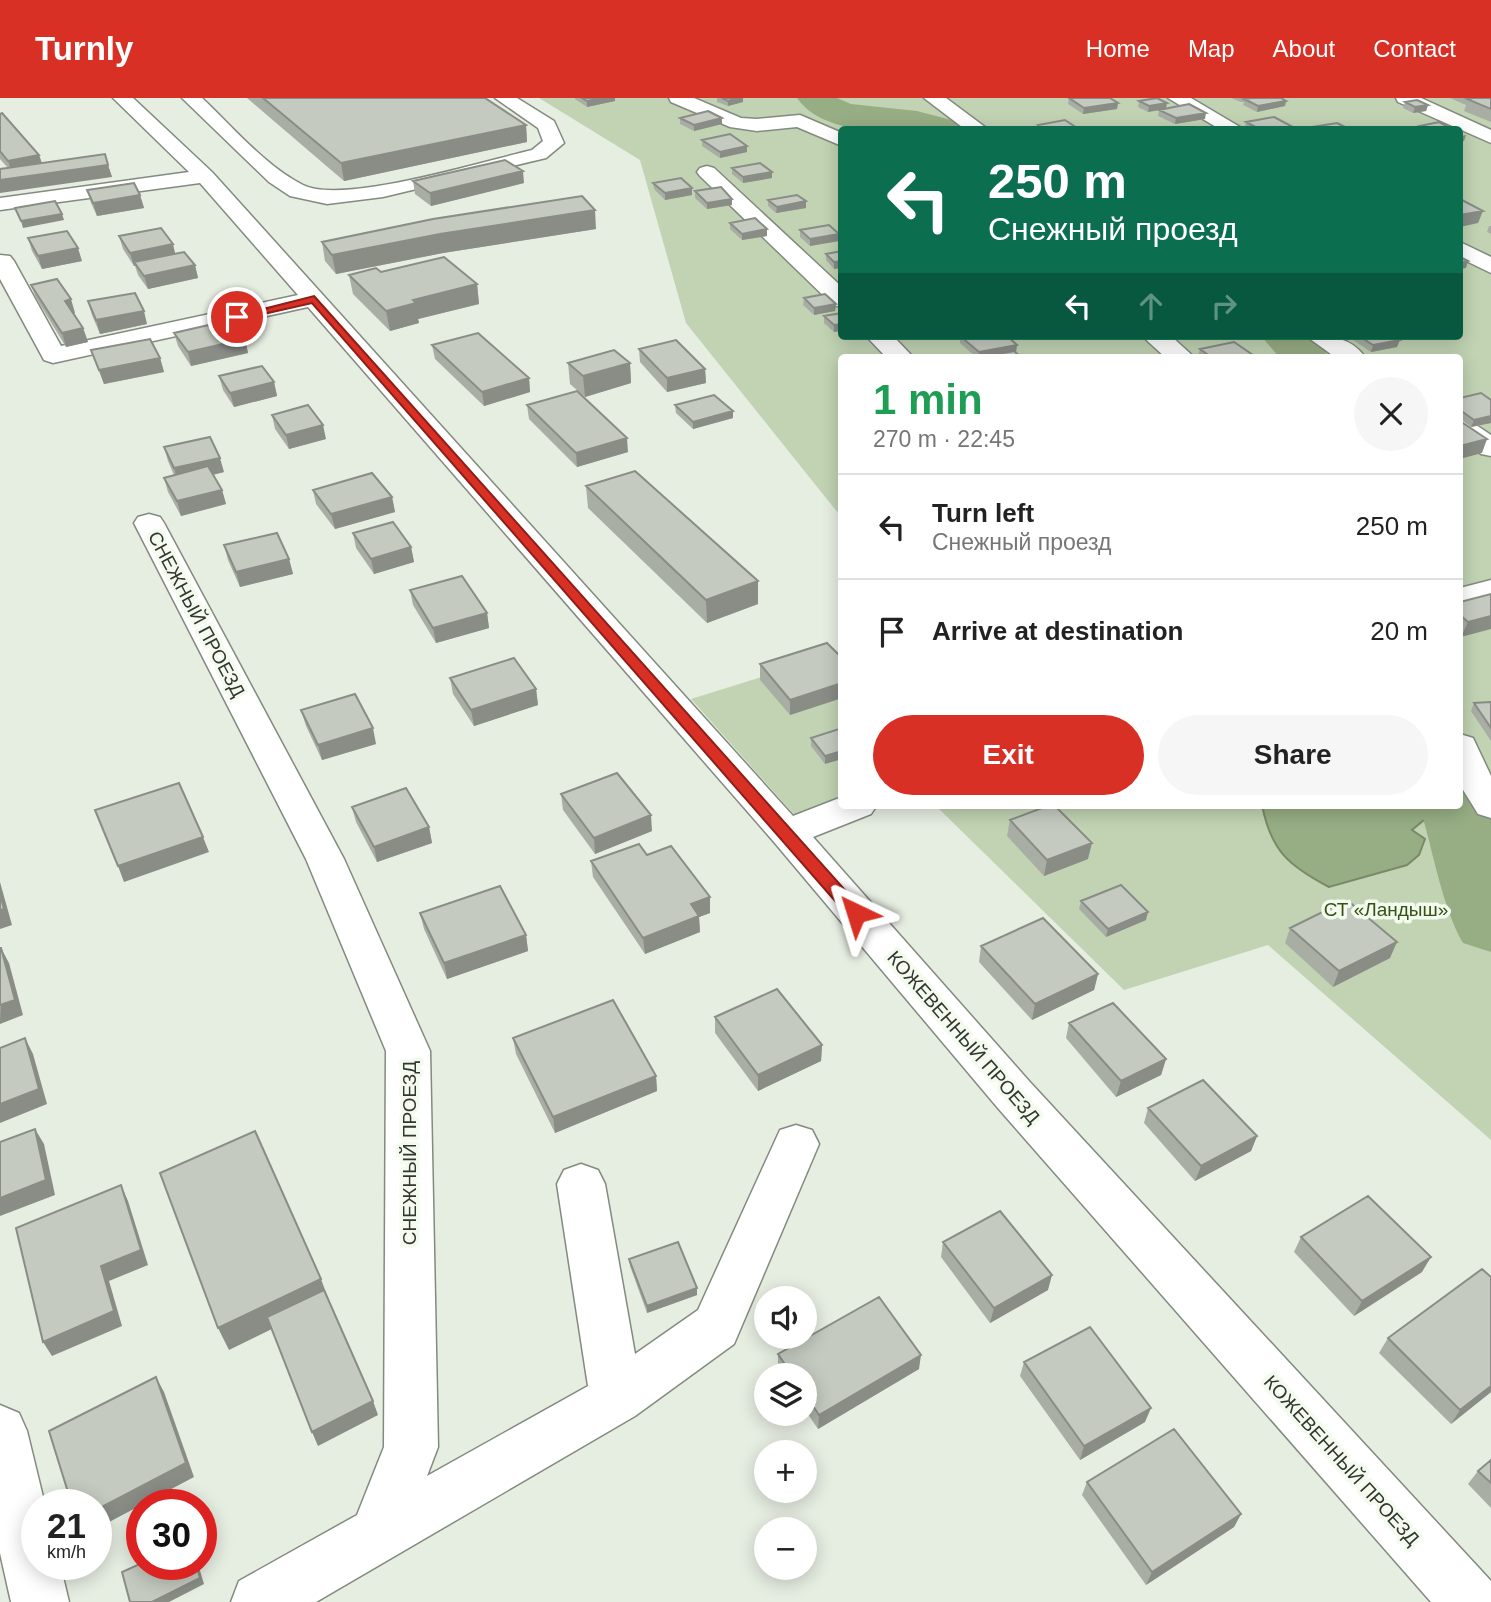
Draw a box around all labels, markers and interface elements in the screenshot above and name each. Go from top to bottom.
text: Turnly [35,30,133,67]
text: Home [1086,35,1150,62]
text: Map [1188,35,1235,62]
text: About [1273,35,1335,62]
text: Contact [1373,35,1456,62]
icon: left [873,154,964,245]
text: 250 m [988,154,1127,208]
text: Снежный проезд [988,211,1238,247]
pin [207,287,267,347]
icon: left [1059,287,1097,325]
icon: ahead [1132,287,1170,325]
icon: right [1205,287,1243,325]
icon: arrive [218,298,256,336]
text: 1 min [873,376,983,423]
button: close [1354,377,1428,451]
text: 270 m · 22:45 [873,426,1015,452]
text: Turn left [932,498,1034,528]
icon: left [873,508,911,546]
text: 250 m [1356,511,1428,541]
street label: СНЕЖНЫЙ ПРОЕЗД [144,528,249,701]
text: Снежный проезд [932,529,1112,555]
icon: arrive [873,613,911,651]
text: Arrive at destination [932,616,1183,646]
text: 20 m [1370,616,1428,646]
button: Exit [873,715,1144,795]
button: Share [1158,715,1428,795]
position arrow [819,876,893,950]
park label: СТ «Ландыш» [1324,899,1448,920]
street label: КОЖЕВЕННЫЙ ПРОЕЗД [883,947,1044,1128]
street label: СНЕЖНЫЙ ПРОЕЗД [399,1061,420,1245]
map controls [754,1286,817,1580]
button: sound [754,1286,817,1349]
button: layers [754,1363,817,1426]
street label: КОЖЕВЕННЫЙ ПРОЕЗД [1260,1371,1424,1550]
button: + [754,1440,817,1503]
speed limit sign: 30 [126,1489,217,1580]
text: 21 [47,1506,86,1545]
button: − [754,1517,817,1580]
text: km/h [47,1542,86,1562]

